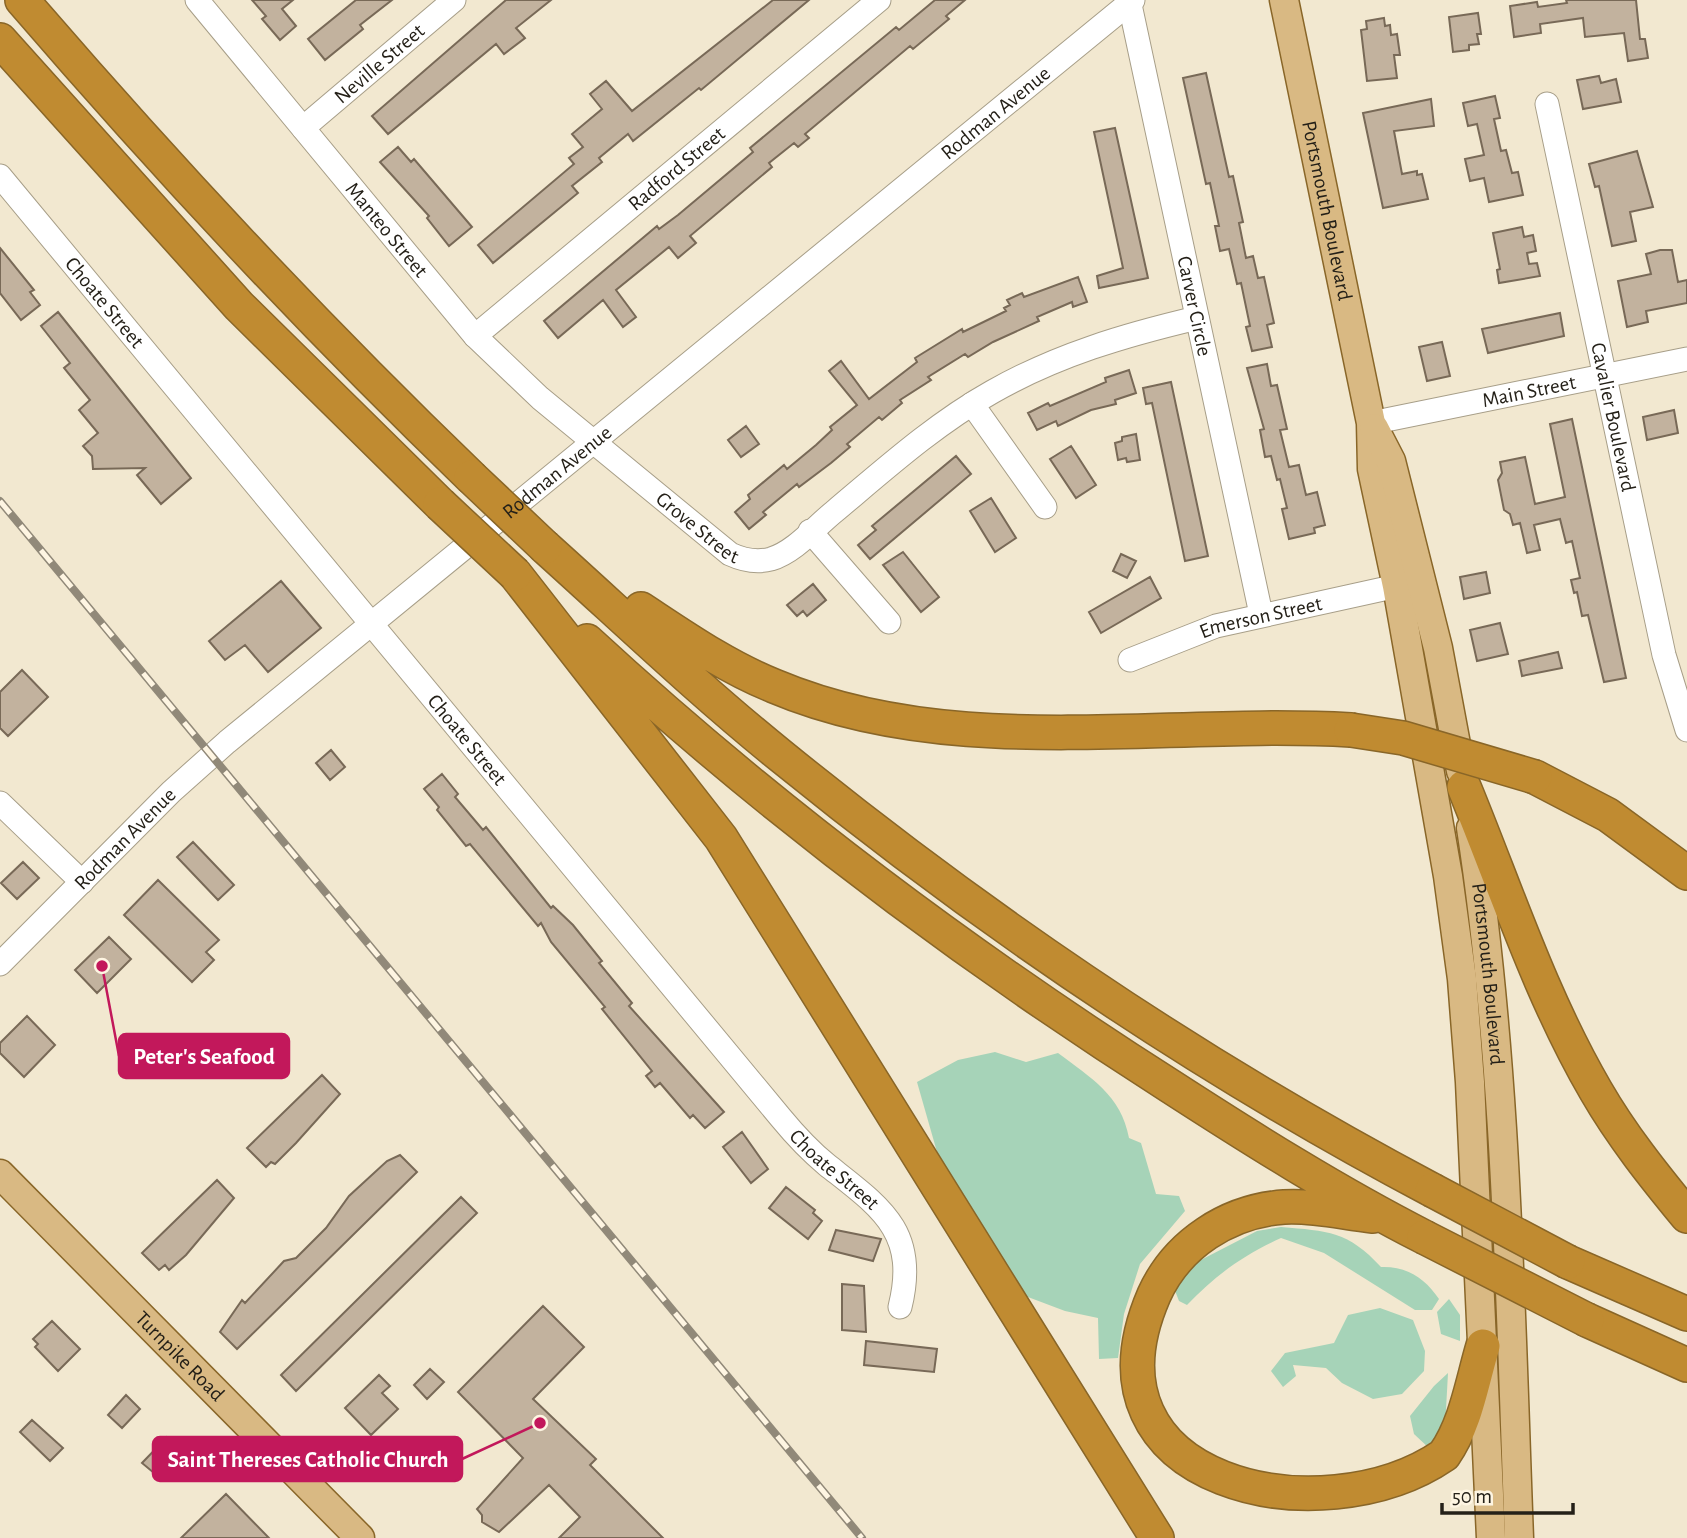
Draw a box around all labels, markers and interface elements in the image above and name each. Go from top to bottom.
street label: Neville Street [331,20,429,107]
street label: Rodman Avenue [937,62,1054,164]
street label: Portsmouth Boulevard [1298,119,1356,303]
street label: Radford Street [624,123,729,215]
street label: Manteo Street [342,179,432,282]
street label: Choate Street [61,253,148,352]
street label: Carver Circle [1173,254,1215,358]
street label: Cavalier Boulevard [1587,341,1639,494]
street label: Main Street [1480,372,1578,411]
street label: Rodman Avenue [499,422,616,523]
street label: Grove Street [652,488,742,568]
street label: Emerson Street [1197,593,1324,642]
street label: Choate Street [423,690,510,789]
street label: Rodman Avenue [70,784,180,894]
street label: Portsmouth Boulevard [1468,882,1508,1066]
callout: Peter's Seafood [119,1034,289,1078]
text: Peter's Seafood [133,1046,275,1069]
street label: Choate Street [785,1126,883,1214]
street label: Turnpike Road [131,1307,228,1405]
callout: Saint Thereses Catholic Church [153,1437,462,1481]
text: Saint Thereses Catholic Church [167,1449,449,1472]
scale bar [1442,1472,1573,1516]
text: 50 m [1452,1486,1492,1507]

